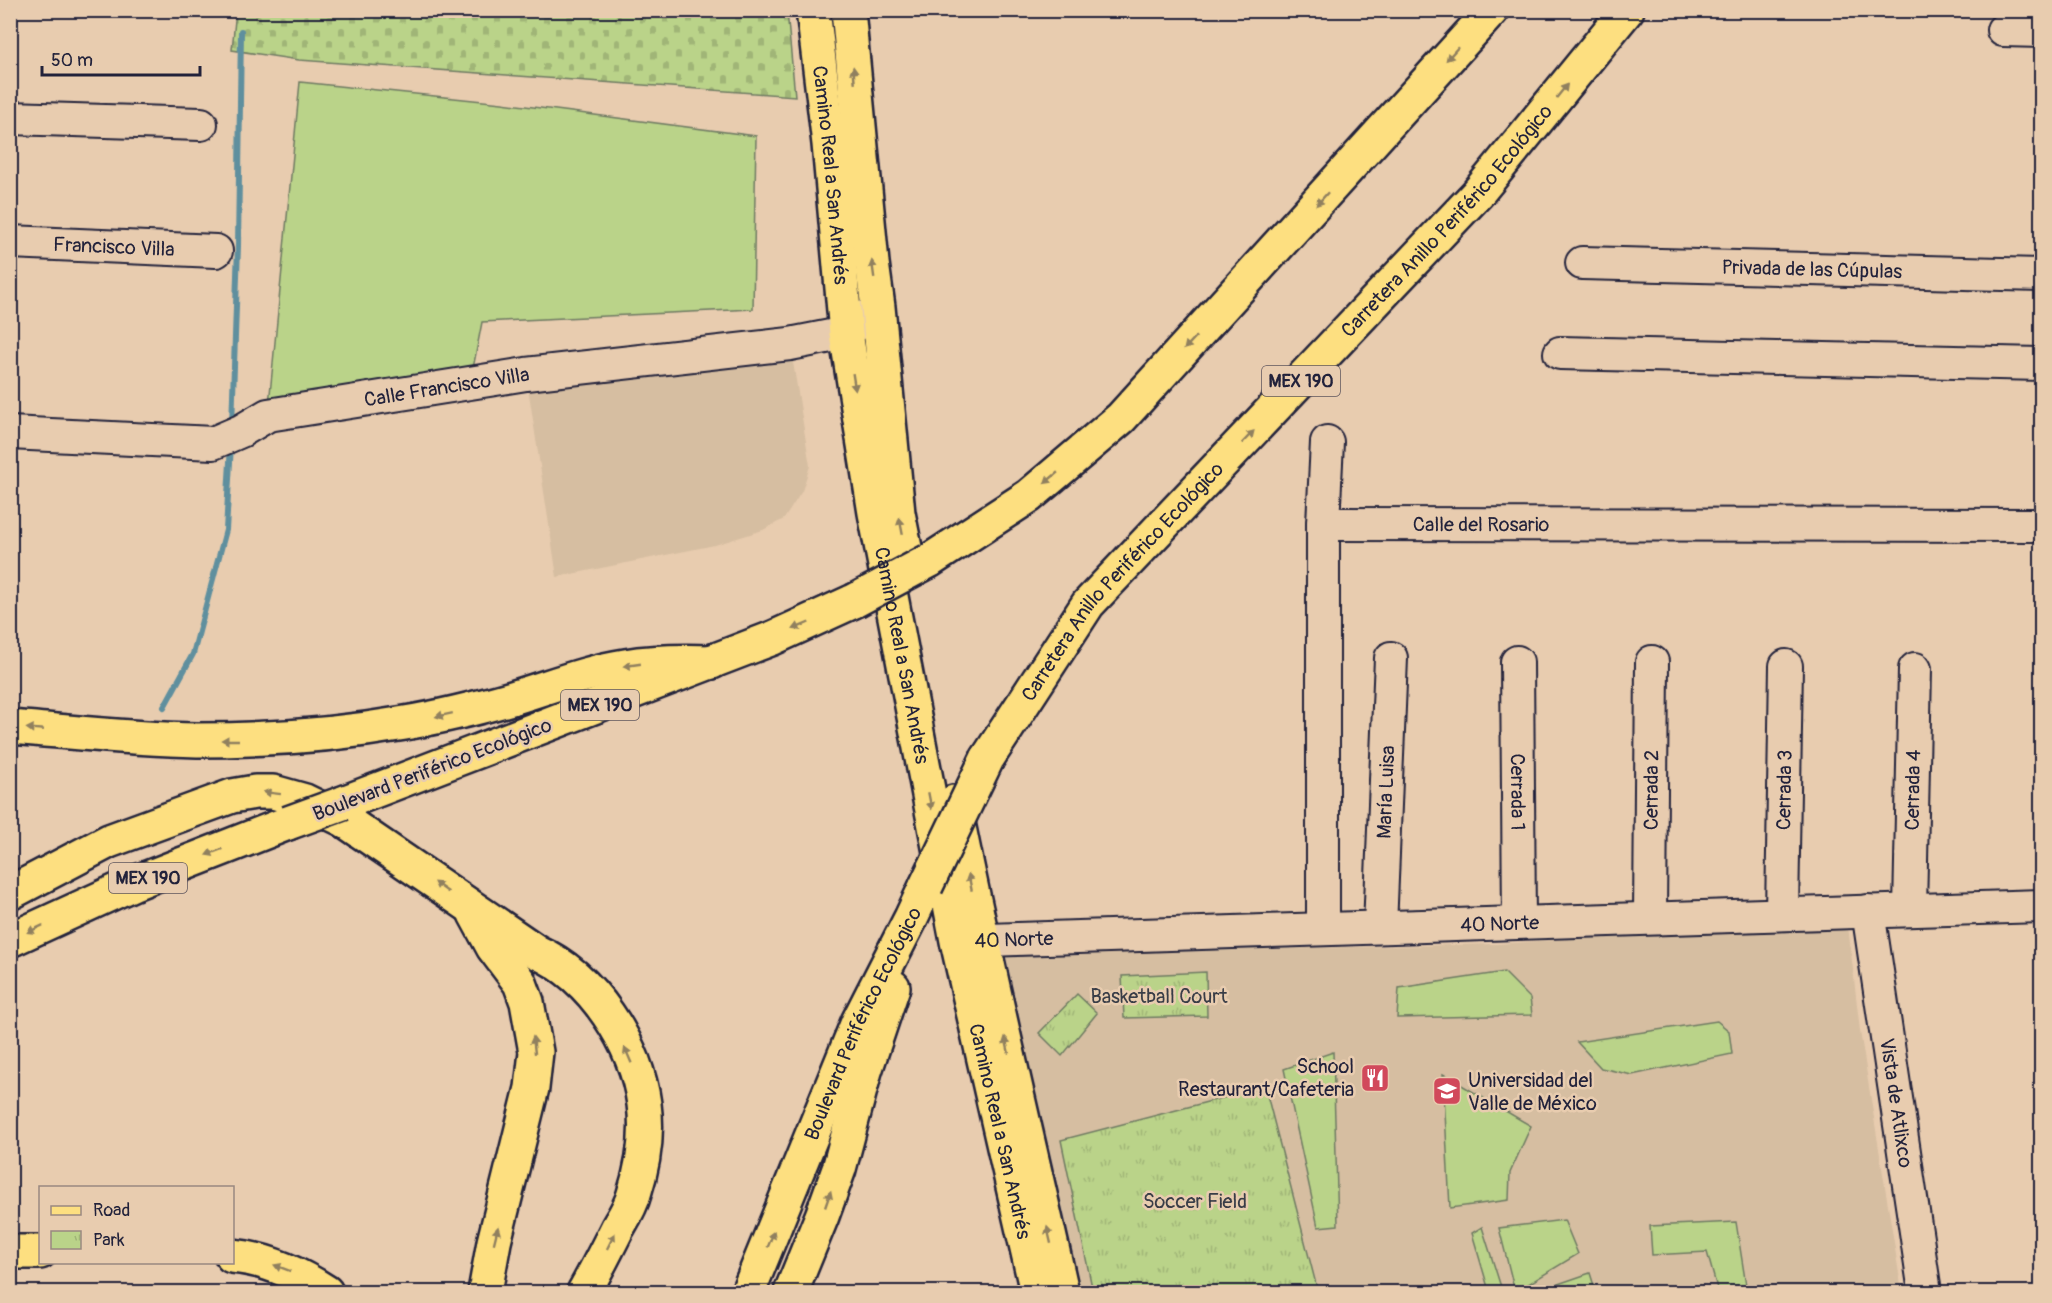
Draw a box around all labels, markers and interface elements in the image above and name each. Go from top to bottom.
scale bar [42,39,200,77]
one-way arrow [1446,46,1459,61]
text: 50 m [51,49,93,72]
street label: Camino Real a San Andrés [807,64,854,286]
one-way arrow [849,66,859,85]
one-way arrow [1556,83,1569,99]
street label: Carretera Anillo Periférico Ecológico [1336,99,1558,343]
one-way arrow [1316,191,1329,206]
street label: Francisco Villa [53,232,175,262]
street label: Privada de las Cúpulas [1721,255,1903,284]
one-way arrow [868,260,877,279]
one-way arrow [1184,336,1198,350]
street label: Calle Francisco Villa [362,362,531,413]
road number: MEX 190 [1262,366,1340,396]
one-way arrow [849,372,858,391]
one-way arrow [1240,431,1254,445]
street label: Carretera Anillo Periférico Ecológico [1016,457,1229,706]
one-way arrow [1043,472,1059,485]
street label: Calle del Rosario [1413,512,1549,537]
one-way arrow [896,516,905,535]
street label: Camino Real a San Andrés [869,545,935,766]
one-way arrow [792,622,810,631]
one-way arrow [623,660,642,670]
road number: MEX 190 [561,690,639,720]
one-way arrow [434,711,453,720]
street label: Boulevard Periférico Ecológico [309,712,555,827]
one-way arrow [26,724,45,734]
one-way arrow [220,735,239,745]
street label: María Luisa [1372,745,1400,839]
street label: Cerrada 4 [1900,749,1926,831]
street label: Cerrada 2 [1639,750,1664,830]
street label: Cerrada 3 [1771,750,1798,830]
street label: Cerrada 1 [1505,753,1530,831]
one-way arrow [262,789,281,798]
one-way arrow [926,791,935,810]
one-way arrow [205,848,223,857]
road number: MEX 190 [109,863,187,893]
one-way arrow [965,872,974,891]
one-way arrow [433,881,449,893]
street label: Boulevard Periférico Ecológico [799,903,927,1144]
street label: 40 Norte [1460,910,1540,938]
one-way arrow [26,924,43,933]
street label: 40 Norte [974,926,1054,953]
park label: Basketball Court [1090,984,1229,1009]
street label: Camino Real a San Andrés [963,1021,1037,1242]
one-way arrow [530,1035,539,1054]
one-way arrow [1001,1036,1011,1054]
street label: Vista de Atlixco [1874,1036,1918,1170]
one-way arrow [623,1046,632,1064]
place label: School Restaurant/Cafeteria [1178,1054,1354,1102]
restaurant icon: School Restaurant/Cafeteria [1359,1062,1391,1094]
place label: Universidad del Valle de México [1468,1068,1597,1116]
school or university icon: Universidad del Valle de México [1431,1075,1463,1107]
legend [39,1186,234,1264]
park label: Soccer Field [1143,1189,1247,1214]
one-way arrow [824,1190,834,1208]
text: Road [93,1199,130,1222]
one-way arrow [491,1226,501,1244]
one-way arrow [1044,1226,1054,1245]
text: Park [93,1229,125,1252]
one-way arrow [766,1229,776,1247]
one-way arrow [606,1232,616,1249]
one-way arrow [272,1263,290,1273]

